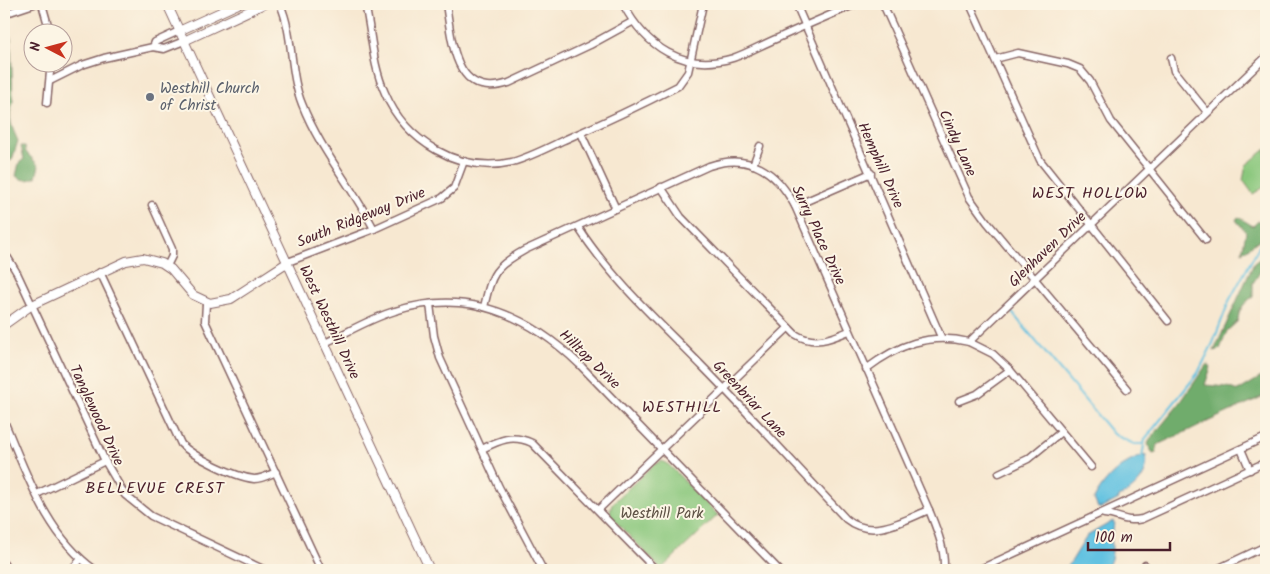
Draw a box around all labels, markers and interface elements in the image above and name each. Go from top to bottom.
north arrow [22,22,72,72]
text: N [25,41,47,52]
place label: Westhill Church of Christ [160,77,260,118]
marker: Westhill Church of Christ [144,91,156,103]
street label: Cindy Lane [932,106,983,181]
street label: Hemphill Drive [850,118,910,213]
street label: South Ridgeway Drive [293,181,430,255]
district label: WEST HOLLOW [1032,181,1148,206]
street label: Surry Place Drive [784,182,852,290]
street label: Glenhaven Drive [1003,206,1093,293]
street label: West Westhill Drive [292,261,366,384]
street label: Hilltop Drive [553,324,626,396]
street label: Greenbriar Lane [706,355,792,445]
street label: Tanglewood Drive [62,361,130,470]
district label: WESTHILL [642,395,722,420]
district label: BELLEVUE CREST [85,476,225,501]
park label: Westhill Park [621,502,704,526]
scale bar [1088,519,1170,551]
text: 100 m [1095,526,1133,550]

